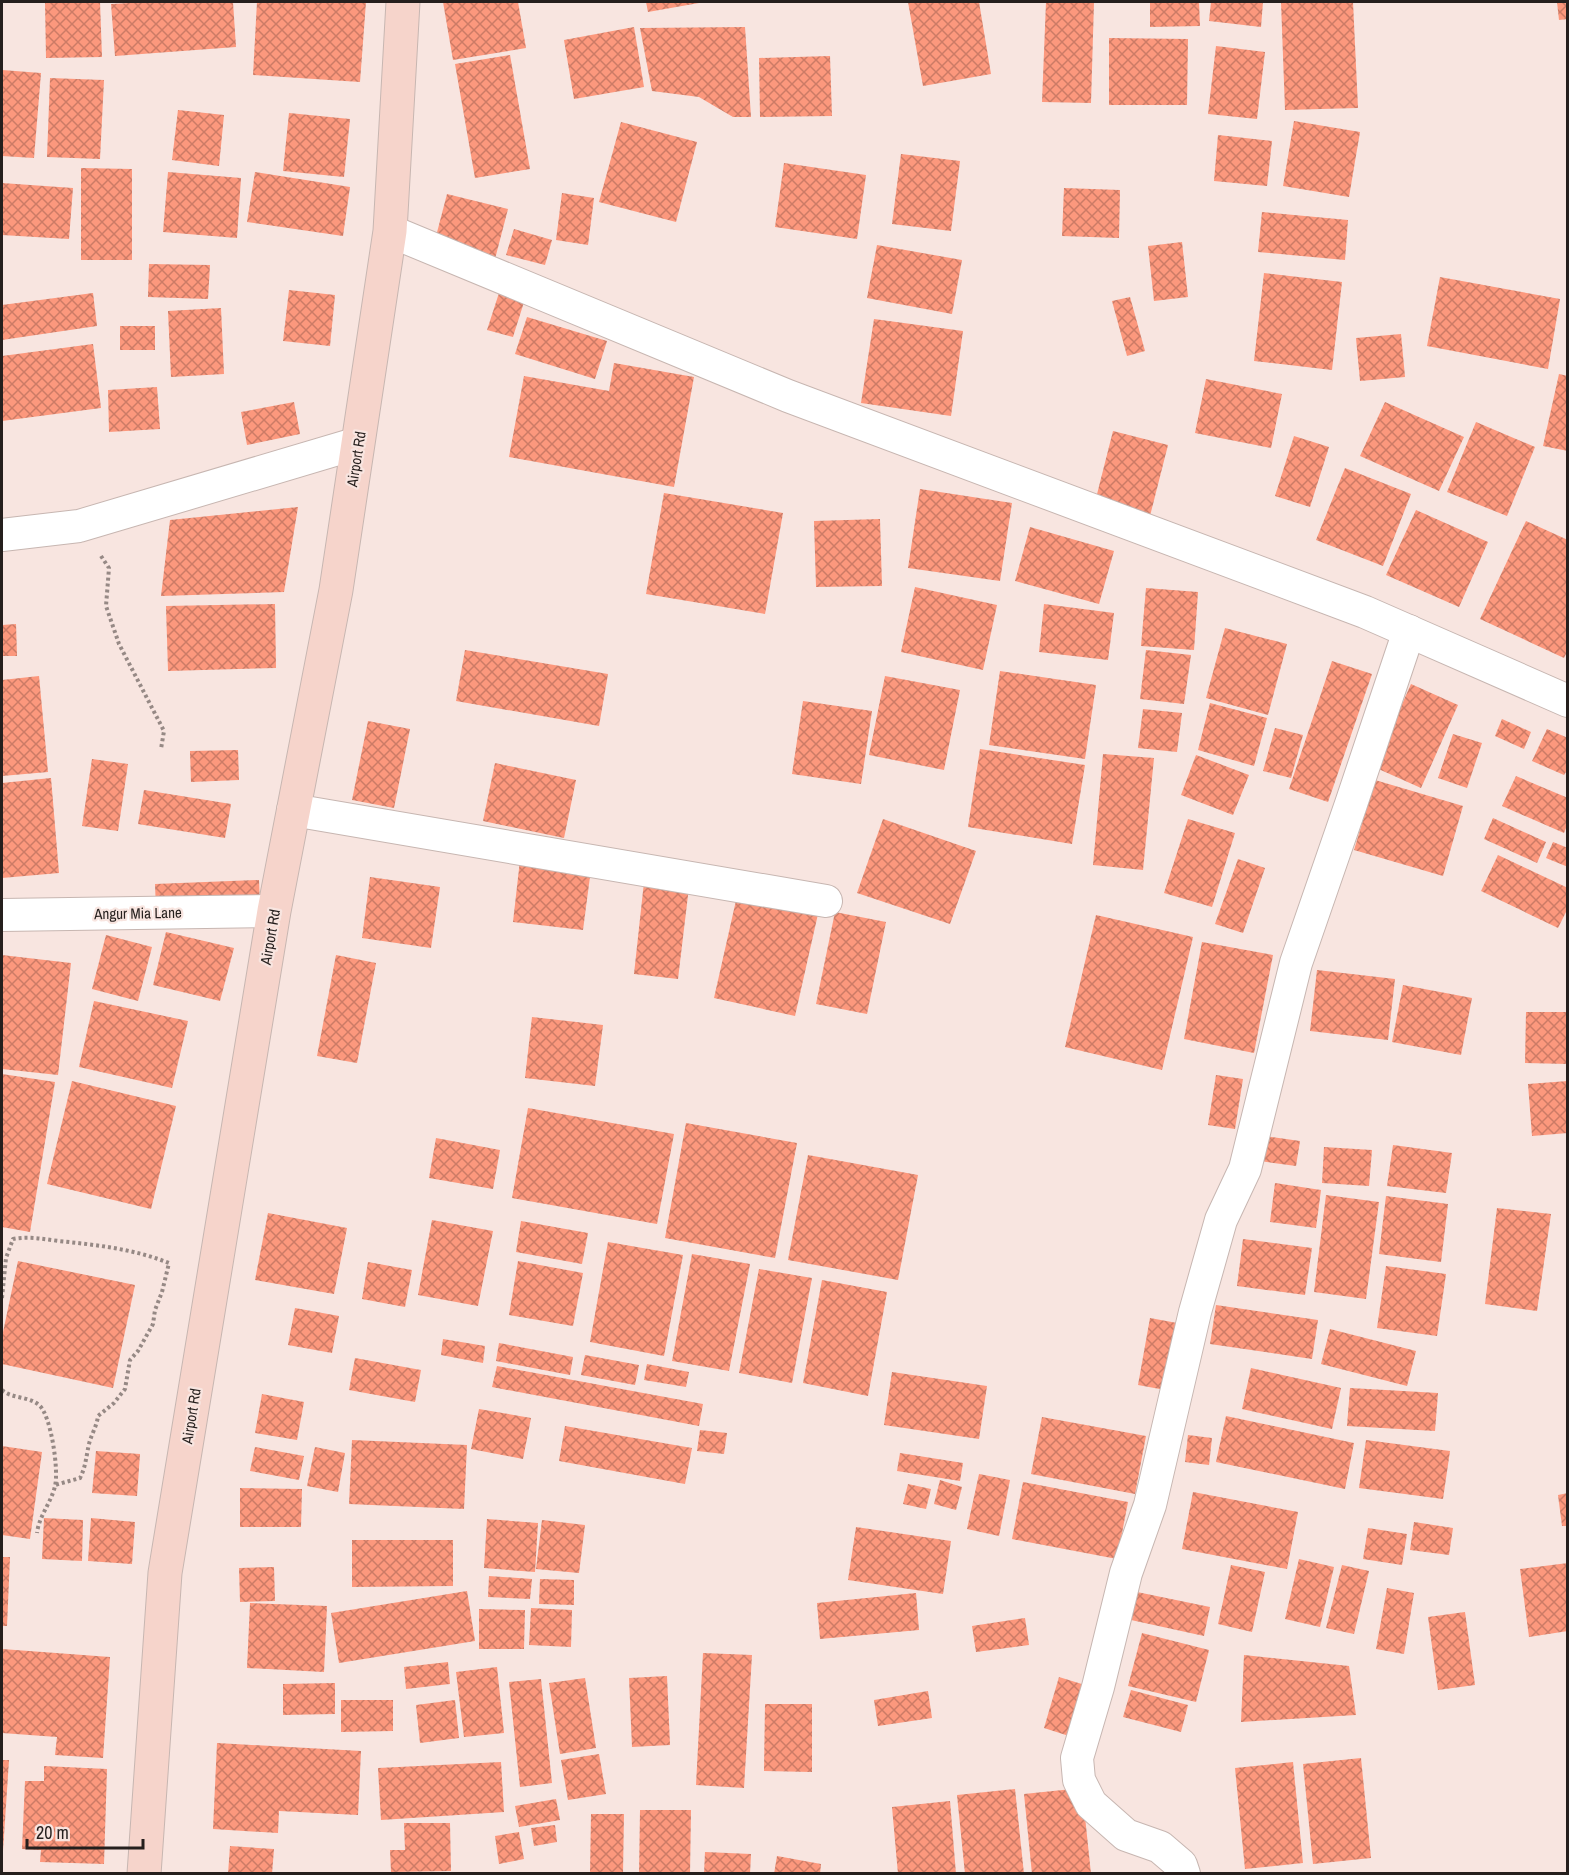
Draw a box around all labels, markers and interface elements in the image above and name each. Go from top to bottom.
street label: Airport Rd [341,430,371,489]
street label: Angur Mia Lane [93,902,182,924]
street label: Airport Rd [255,908,285,967]
street label: Airport Rd [176,1387,206,1446]
scale bar [27,1812,142,1850]
text: 20 m [36,1820,69,1845]

